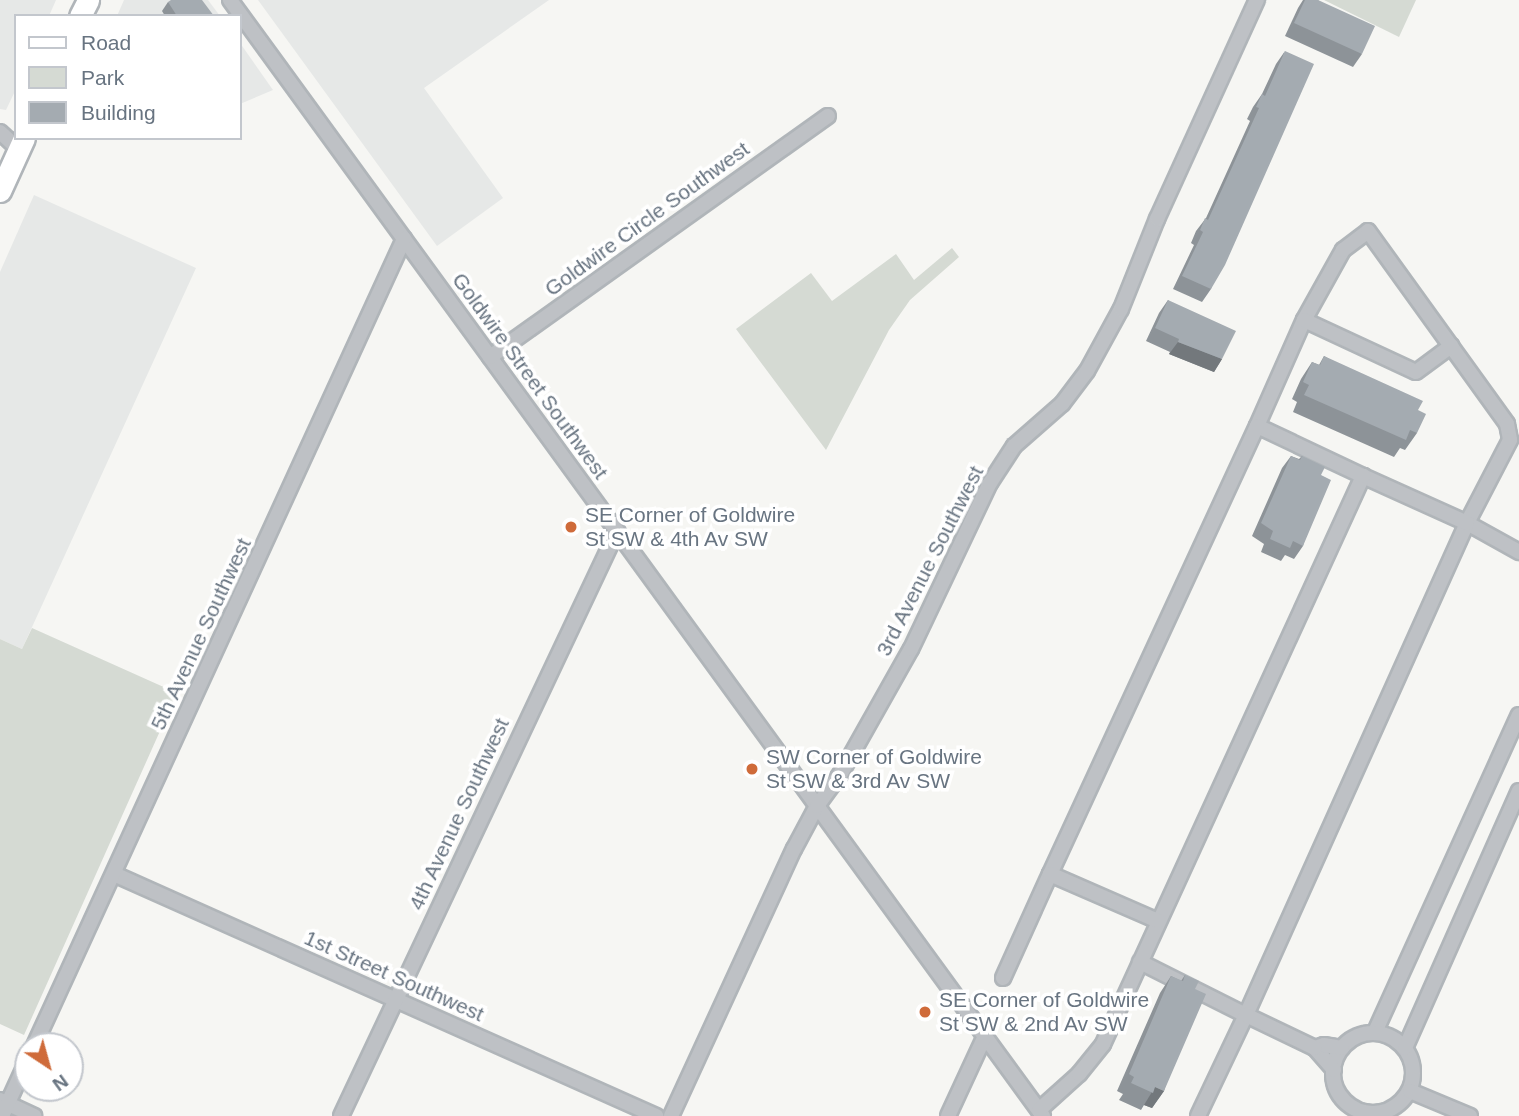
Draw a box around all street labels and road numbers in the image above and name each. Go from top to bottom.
street label: Goldwire Circle Southwest [540,136,754,302]
street label: Goldwire Street Southwest [447,268,613,484]
street label: 3rd Avenue Southwest [871,461,989,661]
street label: 5th Avenue Southwest [145,534,257,734]
street label: 4th Avenue Southwest [403,714,515,914]
street label: 1st Street Southwest [300,925,488,1027]

